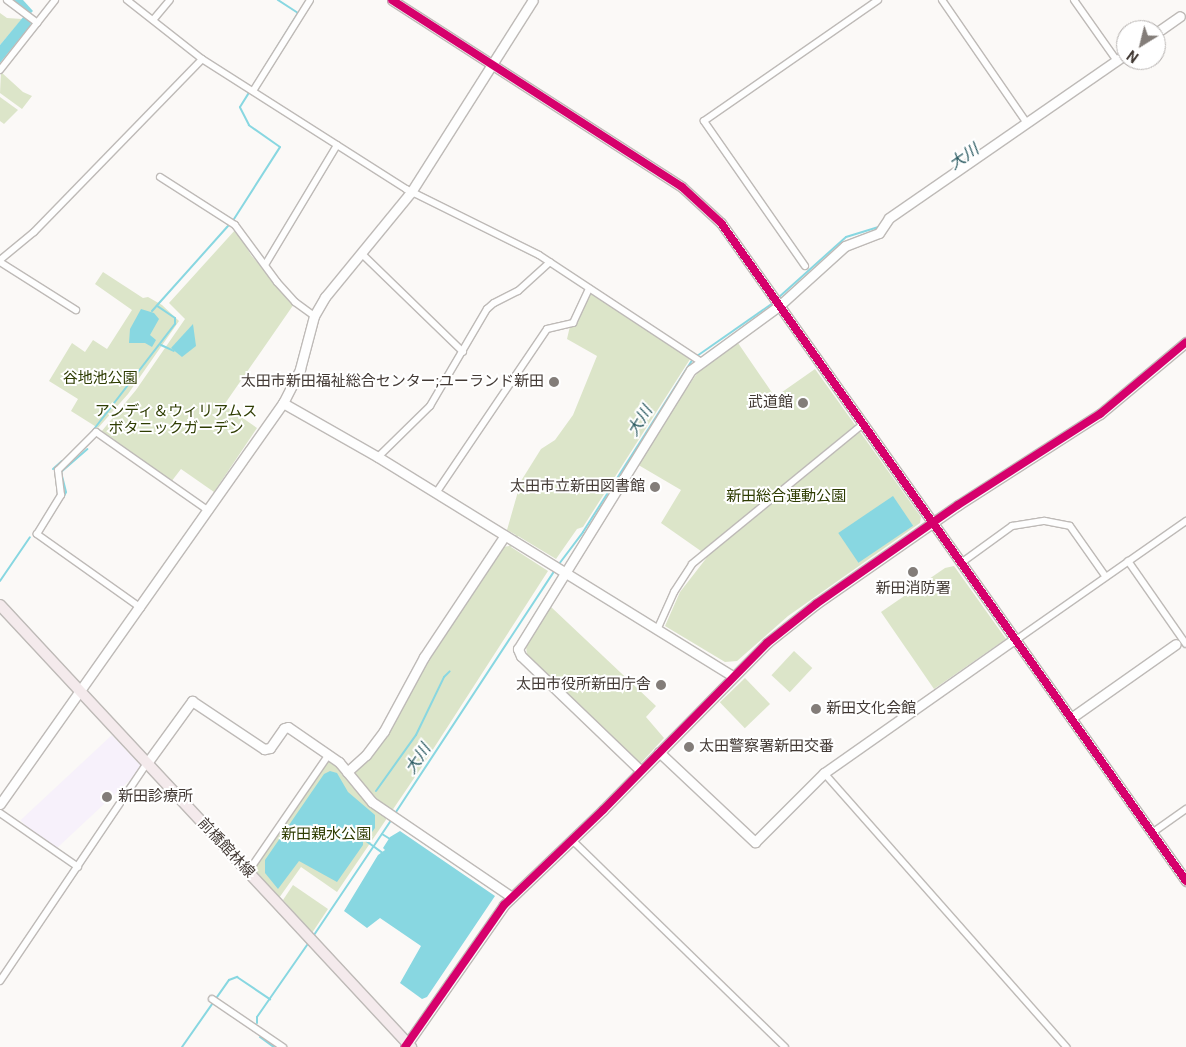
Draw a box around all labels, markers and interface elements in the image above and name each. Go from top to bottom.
north arrow [1116,20,1166,70]
text: N [1124,47,1141,66]
water label: 大川 [945,140,983,174]
park label: 谷地池公園 [63,370,137,388]
place label: 太田市新田福祉総合センター;ユーランド新田 [241,373,544,391]
marker: 太田市新田福祉総合センター;ユーランド新田 [548,376,560,388]
place label: 武道館 [748,394,793,412]
marker: 武道館 [797,397,809,409]
park label: アンディ＆ウィリアムス ボタニックガーデン [94,402,258,437]
water label: 大川 [623,402,657,440]
place label: 太田市立新田図書館 [510,478,645,496]
marker: 太田市立新田図書館 [649,481,661,493]
park label: 新田総合運動公園 [726,488,846,506]
marker: 新田消防署 [907,566,919,578]
place label: 新田消防署 [876,580,950,598]
place label: 太田市役所新田庁舎 [516,676,651,694]
marker: 太田市役所新田庁舎 [655,679,667,691]
place label: 新田文化会館 [826,700,916,718]
marker: 新田文化会館 [810,703,822,715]
place label: 太田警察署新田交番 [699,738,834,756]
water label: 大川 [401,740,435,778]
marker: 太田警察署新田交番 [683,741,695,753]
place label: 新田診療所 [118,788,193,806]
marker: 新田診療所 [100,790,114,804]
street label: 前橋館林線 [194,814,258,882]
park label: 新田親水公園 [281,826,371,844]

